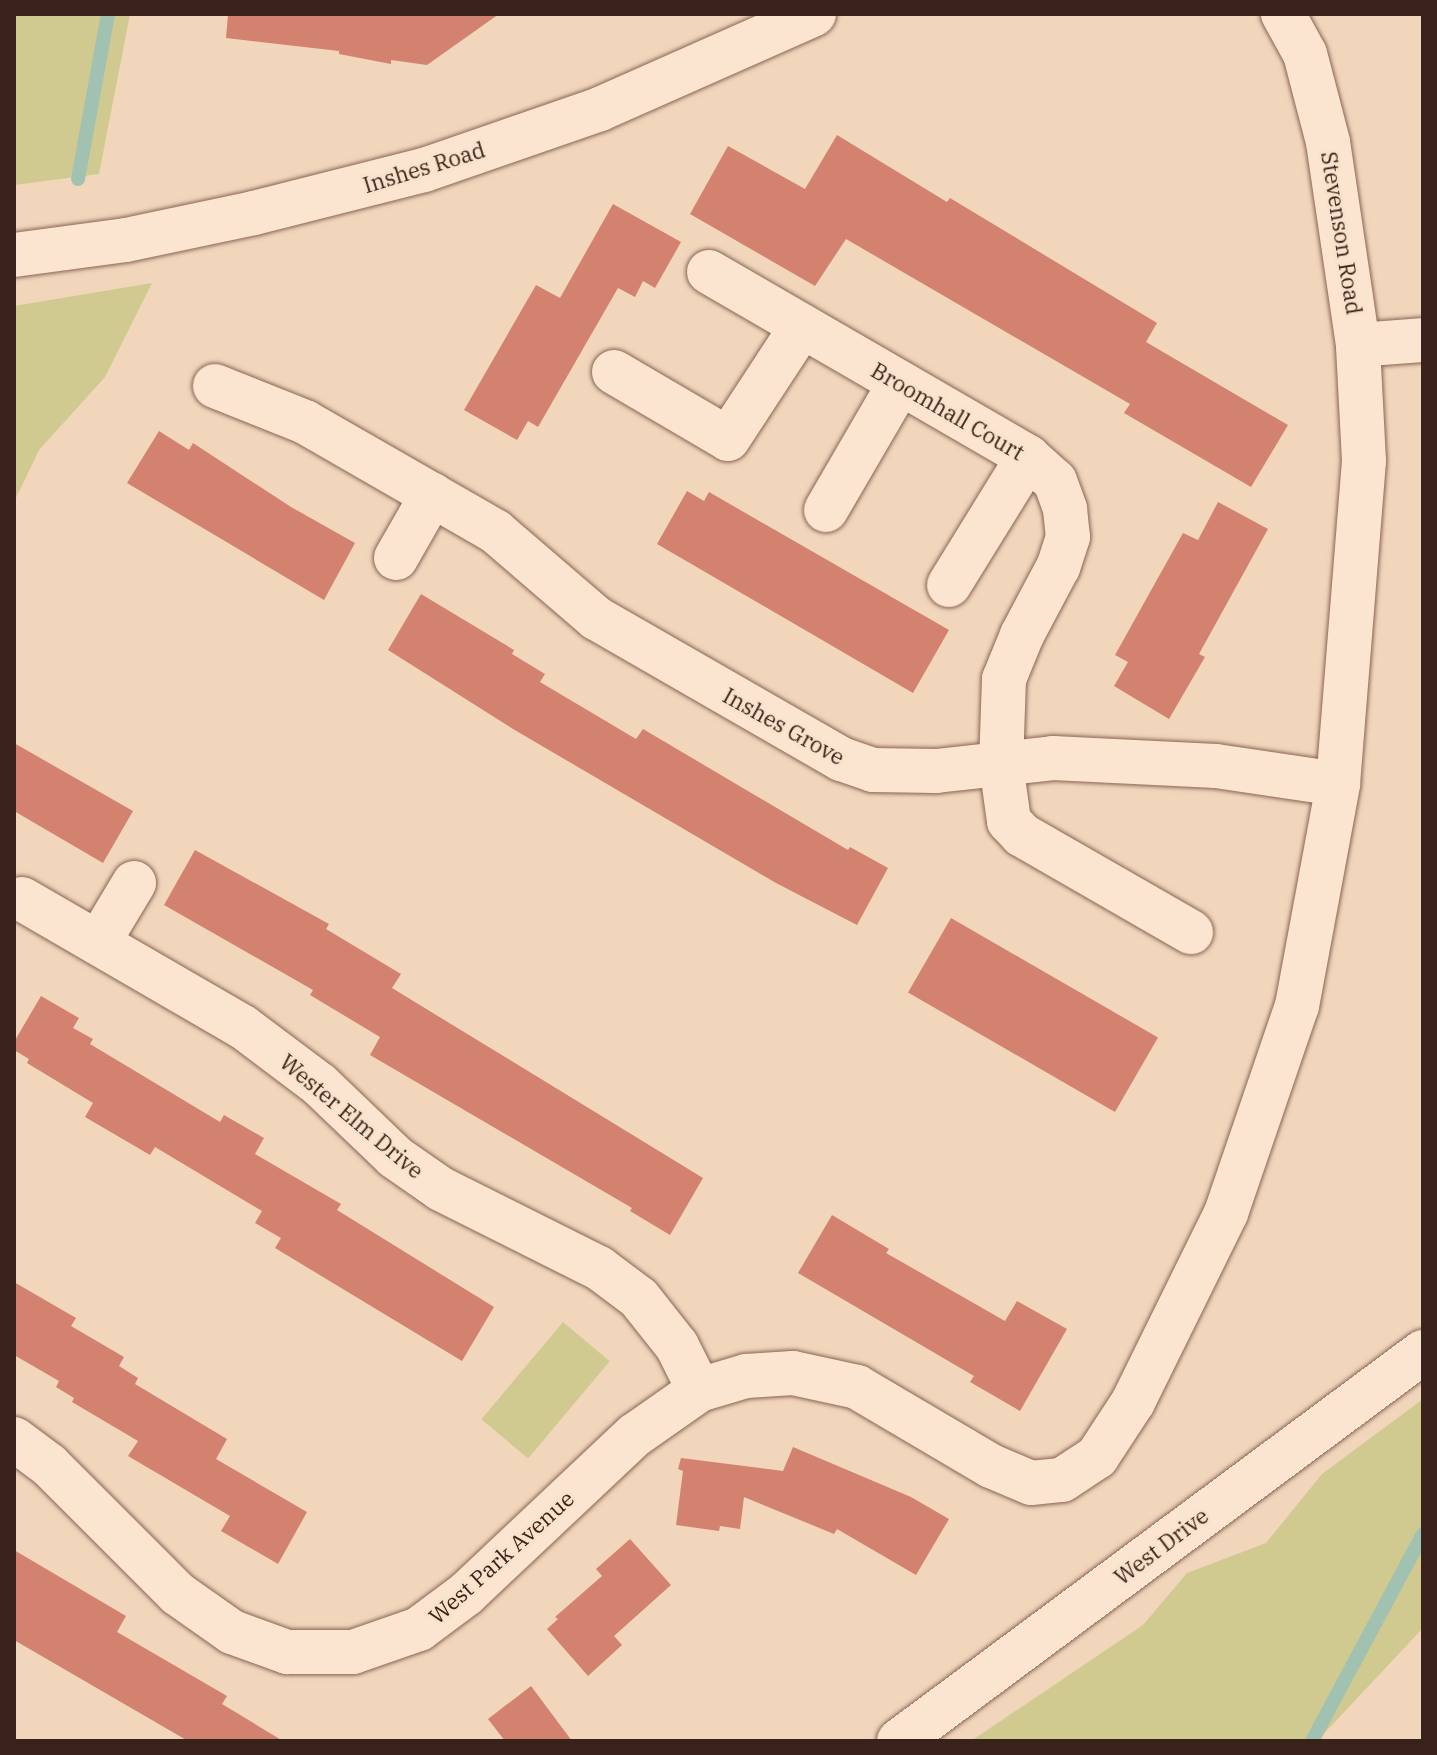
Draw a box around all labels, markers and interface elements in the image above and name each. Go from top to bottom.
street label: Inshes Road [360,136,488,198]
street label: Stevenson Road [1316,150,1368,316]
street label: Broomhall Court [867,356,1029,466]
street label: Inshes Grove [719,682,849,770]
street label: Wester Elm Drive [275,1048,429,1184]
street label: West Park Avenue [423,1485,579,1629]
street label: West Drive [1109,1502,1213,1590]

